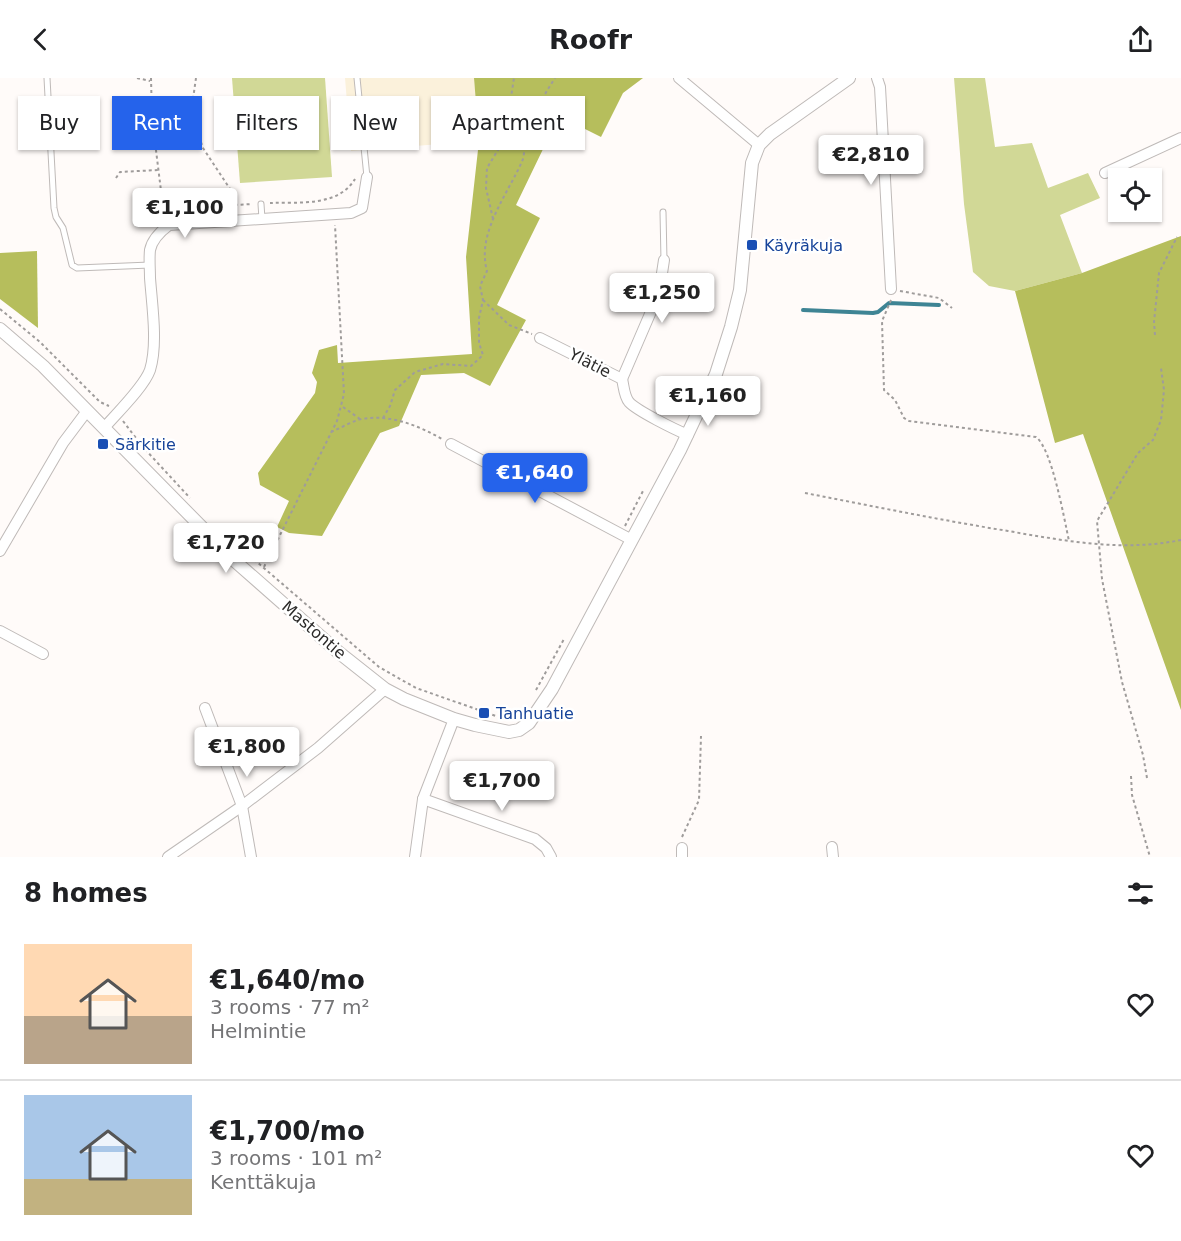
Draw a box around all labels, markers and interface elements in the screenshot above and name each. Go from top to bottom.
icon: back [24,23,57,56]
icon: share [1124,23,1157,56]
text: Roofr [549,24,632,55]
chip: Buy [18,96,100,150]
chip: Rent [112,96,202,150]
chip: Filters [214,96,319,150]
chip: New [331,96,419,150]
chip: Apartment [431,96,585,150]
pin: €2,810 [822,135,920,186]
text: €2,810 [832,142,910,166]
map controls [1108,168,1162,222]
button: locate [1108,168,1162,222]
pin: €1,100 [136,188,234,239]
text: €1,100 [146,195,224,219]
place label: Käyräkuja [764,236,843,255]
marker: Käyräkuja [745,238,759,252]
pin: €1,250 [613,273,711,324]
text: €1,250 [623,280,701,304]
street label: Ylätie [565,344,614,382]
pin: €1,160 [659,376,757,427]
text: €1,160 [669,383,747,407]
place label: Särkitie [115,435,176,454]
marker: Särkitie [96,437,110,451]
pin: €1,640 [486,453,584,504]
text: €1,640 [496,460,574,484]
pin: €1,720 [177,523,275,574]
text: €1,720 [187,530,265,554]
street label: Mastontie [278,597,350,663]
place label: Tanhuatie [495,704,574,723]
marker: Tanhuatie [477,706,491,720]
pin: €1,800 [198,727,296,778]
text: €1,800 [208,734,286,758]
pin: €1,700 [453,761,551,812]
text: €1,700 [463,768,541,792]
icon: filters [1124,877,1157,910]
text: 8 homes [24,878,148,908]
text: €1,640/mo [210,965,365,995]
icon: home [72,968,144,1040]
icon: heart [1124,988,1157,1021]
text: 3 rooms · 77 m² [210,995,370,1019]
text: Helmintie [210,1019,306,1043]
text: €1,700/mo [210,1116,365,1146]
icon: home [72,1119,144,1191]
icon: heart [1124,1139,1157,1172]
text: 3 rooms · 101 m² [210,1146,382,1170]
text: Kenttäkuja [210,1170,317,1194]

